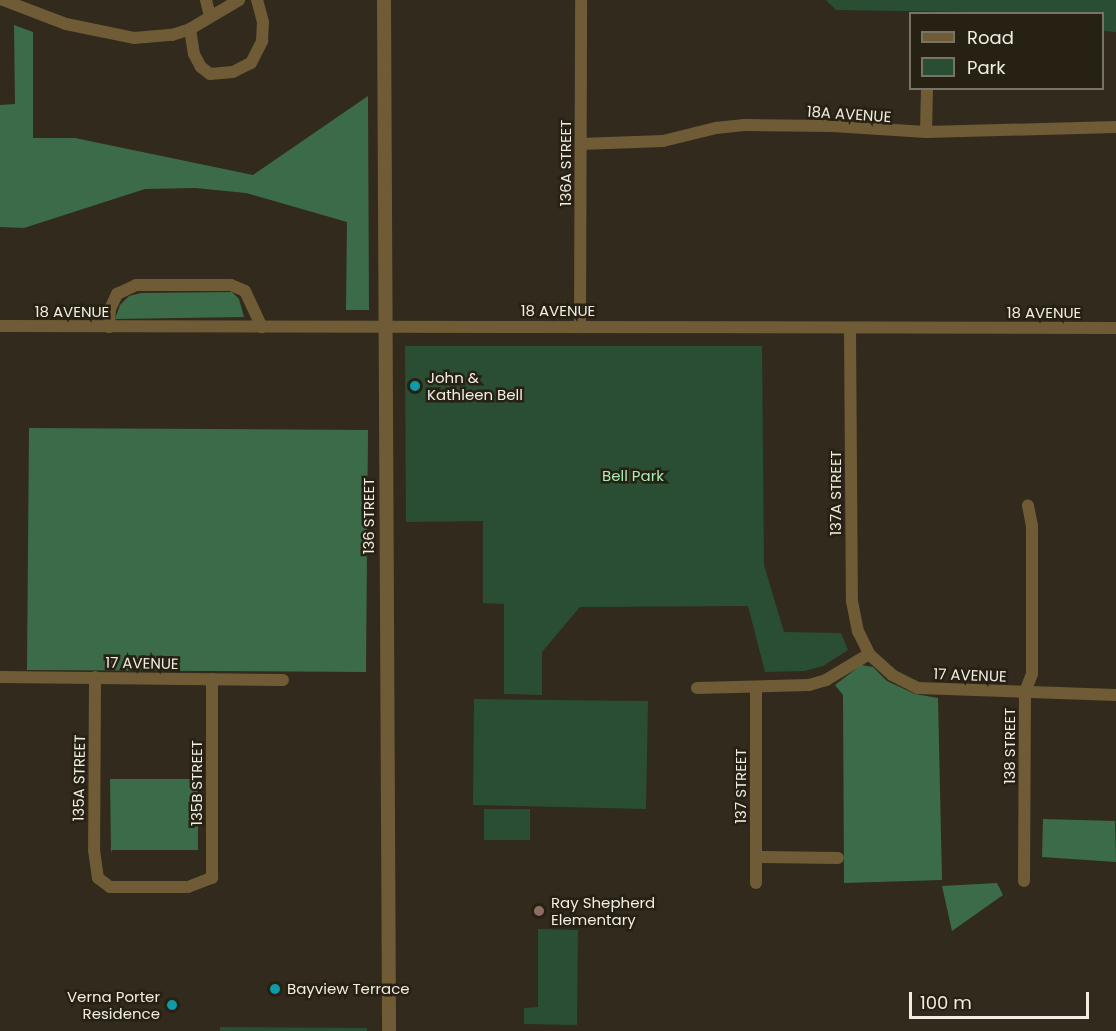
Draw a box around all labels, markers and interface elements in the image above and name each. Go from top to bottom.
legend [909,12,1104,90]
text: Road [967,25,1014,50]
text: Park [967,55,1006,80]
street label: 18A AVENUE [806,102,892,126]
street label: 136A STREET [557,120,575,206]
street label: 18 AVENUE [521,302,595,320]
street label: 18 AVENUE [35,303,109,321]
street label: 18 AVENUE [1007,304,1081,322]
place label: John & Kathleen Bell [427,368,523,403]
marker: John & Kathleen Bell [408,379,422,393]
street label: 137A STREET [827,450,845,536]
park label: Bell Park [602,467,664,485]
street label: 136 STREET [360,478,378,554]
street label: 17 AVENUE [105,653,179,673]
street label: 17 AVENUE [933,665,1007,685]
street label: 138 STREET [1001,708,1019,784]
street label: 135A STREET [69,734,89,822]
street label: 135B STREET [188,740,206,826]
street label: 137 STREET [732,748,750,824]
place label: Ray Shepherd Elementary [551,893,655,928]
marker: Ray Shepherd Elementary [532,904,546,918]
place label: Bayview Terrace [287,980,410,998]
scale bar [912,980,1092,1018]
marker: Bayview Terrace [268,982,282,996]
place label: Verna Porter Residence [67,987,160,1022]
text: 100 m [920,990,972,1015]
marker: Verna Porter Residence [165,998,179,1012]

